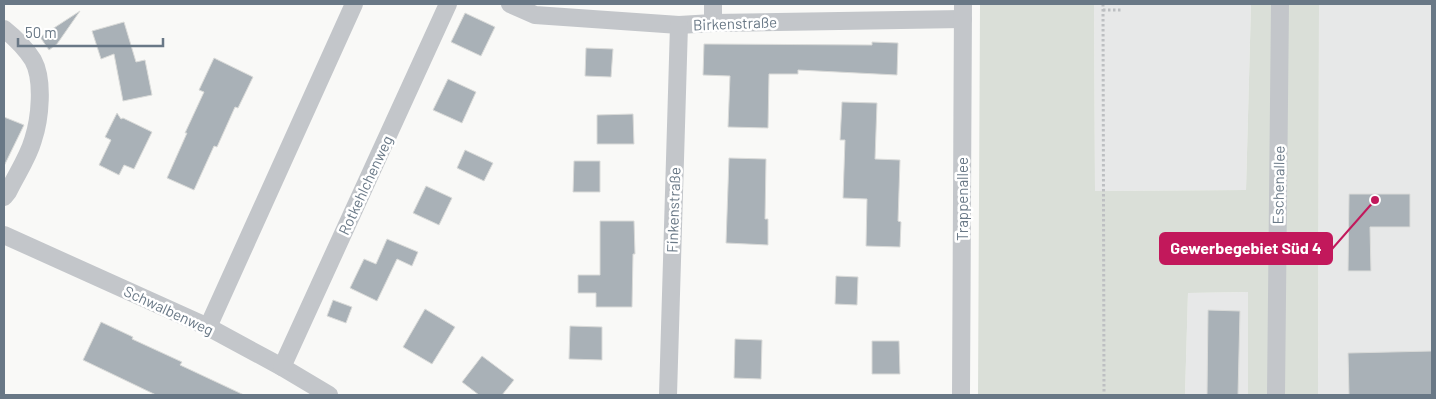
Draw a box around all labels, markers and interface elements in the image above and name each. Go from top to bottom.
street label: Birkenstraße [693,13,777,33]
scale bar [18,15,162,47]
text: 50 m [25,23,57,41]
street label: Rotkehlchenweg [334,132,396,238]
street label: Eschenallee [1268,145,1288,225]
street label: Trappenallee [953,157,971,241]
street label: Finkenstraße [663,167,683,253]
callout: Gewerbegebiet Süd 4 [1160,233,1332,264]
text: Gewerbegebiet Süd 4 [1170,238,1322,257]
street label: Schwalbenweg [121,281,217,339]

